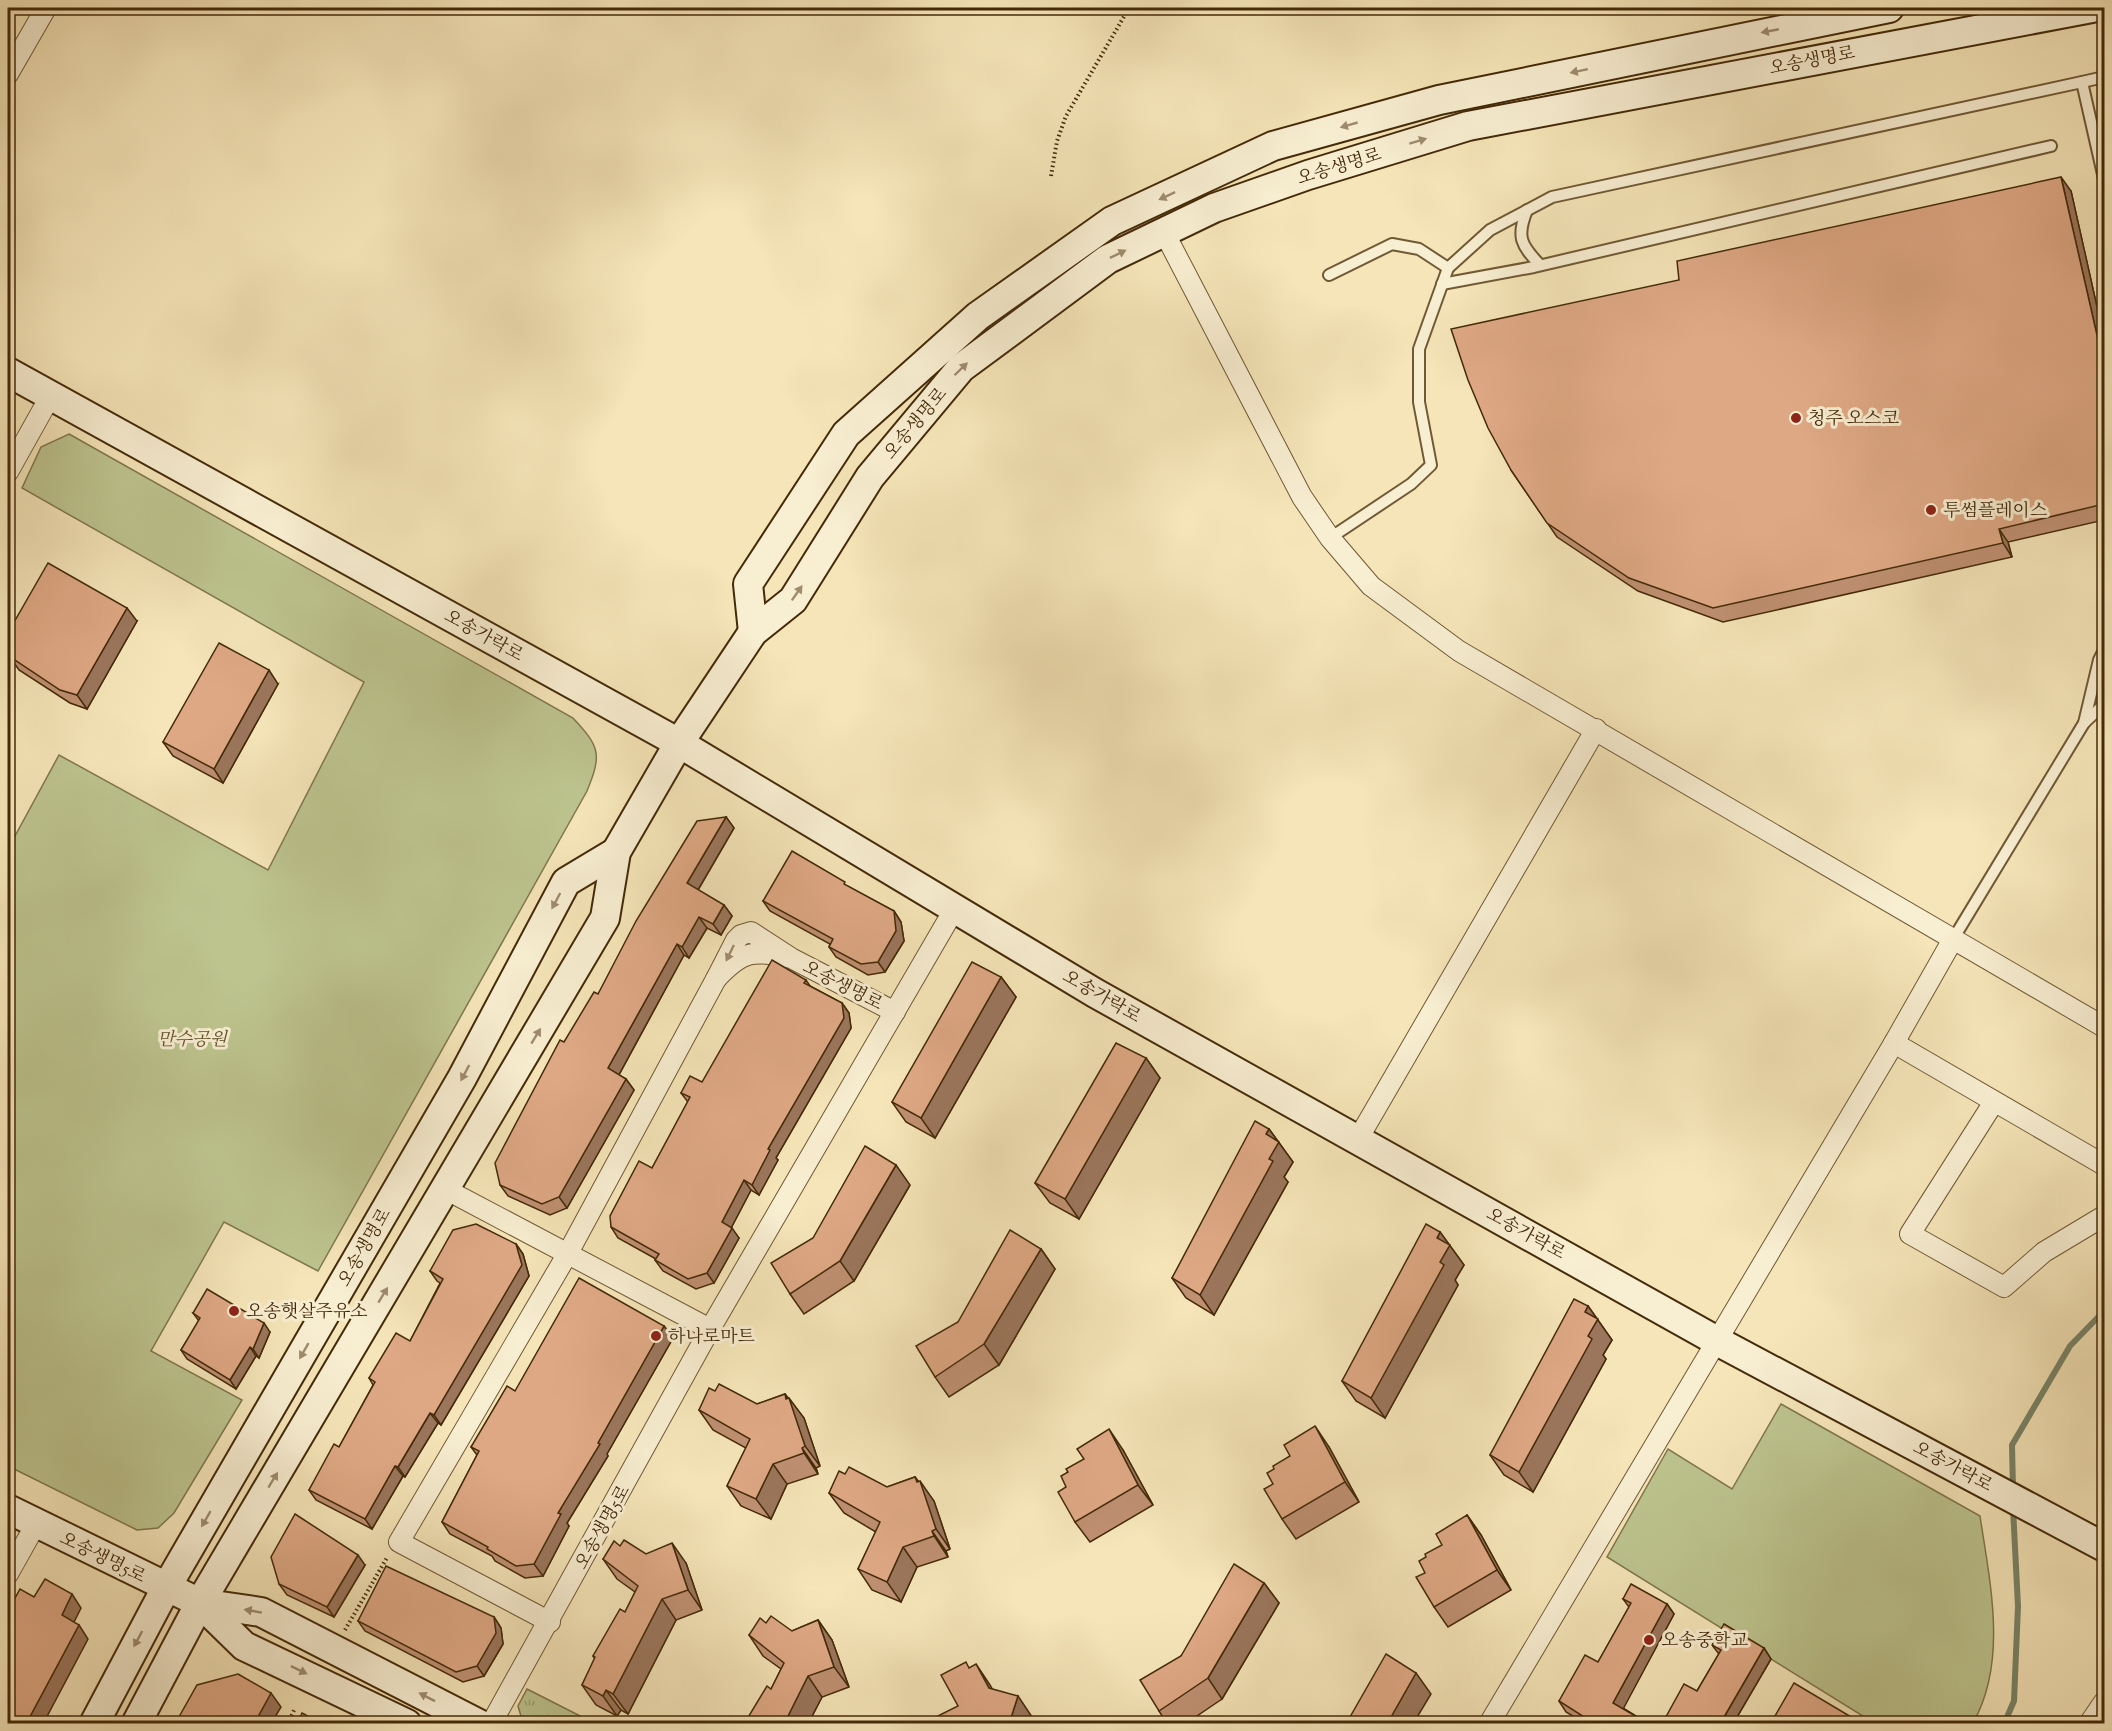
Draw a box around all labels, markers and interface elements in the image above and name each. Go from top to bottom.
one-way arrow [1761,27,1779,37]
street label: 오송생명로 [1767,41,1858,83]
one-way arrow [1569,67,1588,76]
one-way arrow [1340,121,1358,130]
one-way arrow [1409,136,1427,145]
street label: 오송생명로 [1294,143,1385,193]
one-way arrow [1159,191,1176,200]
one-way arrow [1110,249,1127,259]
one-way arrow [954,363,968,377]
street label: 오송생명로 [879,383,954,466]
place label: 청주 오스코 [1808,407,1899,433]
marker: 청주 오스코 [1789,411,1803,425]
place label: 투썸플레이스 [1943,499,2048,525]
marker: 투썸플레이스 [1924,503,1938,517]
one-way arrow [791,585,802,602]
street label: 오송가락로 [439,604,527,669]
one-way arrow [551,893,561,910]
one-way arrow [725,944,734,961]
street label: 오송생명로 [797,955,887,1018]
street label: 오송가락로 [1057,965,1145,1031]
park label: 만수공원 [157,1028,228,1054]
one-way arrow [530,1028,541,1044]
one-way arrow [460,1065,470,1082]
street label: 오송가락로 [1481,1202,1569,1267]
street label: 오송생명로 [333,1204,399,1292]
one-way arrow [378,1287,389,1303]
place label: 오송햇살주유소 [246,1300,368,1326]
marker: 오송햇살주유소 [227,1304,241,1318]
place label: 하나로마트 [668,1325,756,1351]
marker: 하나로마트 [649,1329,663,1343]
one-way arrow [298,1343,309,1359]
street label: 오송가락로 [1908,1436,1997,1500]
one-way arrow [268,1471,278,1488]
street label: 오송생명5로 [570,1481,638,1575]
one-way arrow [201,1511,211,1528]
street label: 오송생명5로 [55,1527,150,1591]
one-way arrow [243,1606,262,1615]
place label: 오송중학교 [1661,1629,1749,1655]
one-way arrow [133,1631,143,1648]
marker: 오송중학교 [1642,1633,1656,1647]
one-way arrow [290,1666,307,1675]
one-way arrow [419,1692,436,1702]

